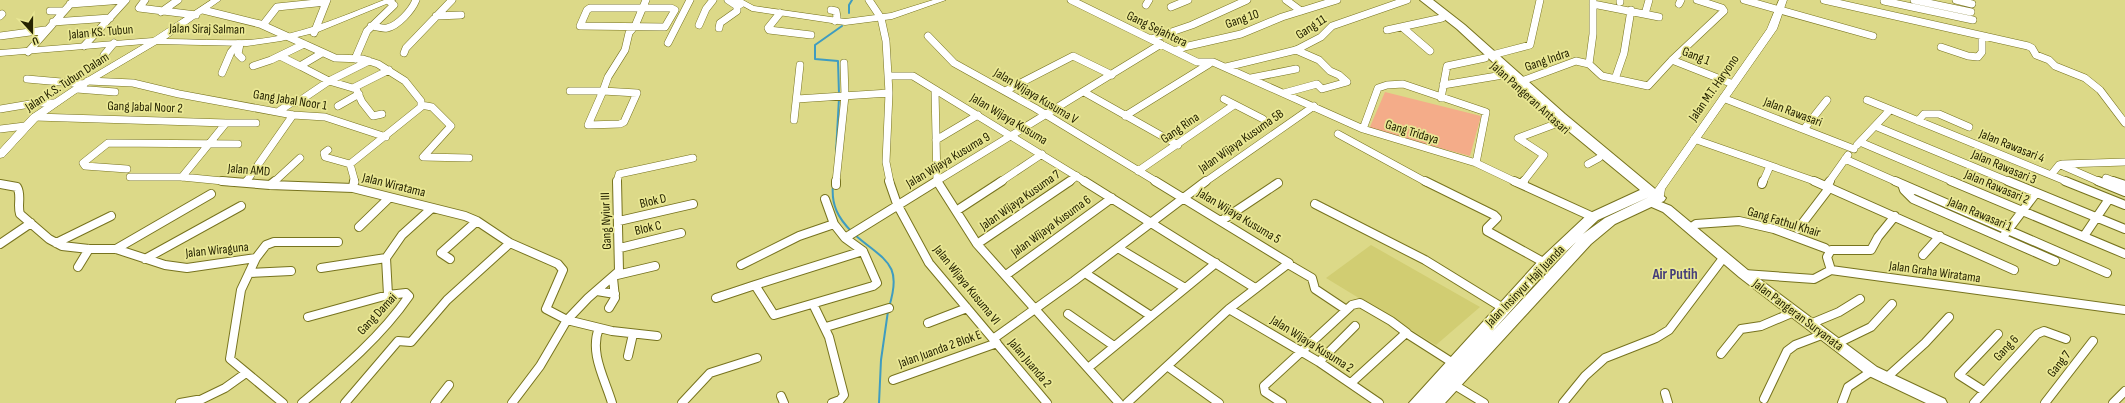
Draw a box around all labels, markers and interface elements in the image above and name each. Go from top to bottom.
street label: Gang 10 [1223,6,1261,32]
street label: Gang Sejahtera [1124,7,1190,51]
street label: Gang 11 [1293,11,1330,43]
north arrow [12,12,52,52]
street label: Jalan Siraj Salman [168,20,245,38]
street label: Jalan KS. Tubun [67,21,134,43]
text: U [30,34,40,48]
street label: Gang 1 [1680,43,1713,69]
street label: Gang Indra [1522,45,1572,75]
street label: Jalan K.S. Tubun Dalam [21,49,112,116]
street label: Jalan M.T. Haryono [1685,52,1743,125]
street label: Jalan Pangeran Antasari [1486,58,1573,138]
street label: Jalan Wijaya Kusuma V [991,65,1081,127]
street label: Gang Jabal Noor 1 [252,86,329,114]
street label: Jalan Wijaya Kusuma [968,90,1050,148]
street label: Jalan Rawasari [1761,93,1825,130]
street label: Gang Jabal Noor 2 [107,98,183,116]
street label: Jalan Wijaya Kusuma 5B [1194,106,1287,177]
street label: Gang Rina [1158,109,1202,147]
street label: Gang Tridaya [1383,116,1441,148]
street label: Jalan Rawasari 4 [1976,125,2047,167]
street label: Jalan Wijaya Kusuma 9 [902,129,993,192]
street label: Jalan Rawasari 3 [1968,146,2039,188]
street label: Jalan AMD [226,160,271,180]
street label: Jalan Wijaya Kusuma 7 [976,166,1064,234]
street label: Jalan Rawasari 2 [1961,166,2032,208]
street label: Jalan Wiratama [360,169,427,201]
street label: Jalan Wijaya Kusuma 5 [1193,184,1284,247]
street label: Blok D [638,190,668,212]
street label: Jalan Wijaya Kusuma 6 [1007,191,1094,261]
street label: Gang Nyiur III [597,192,615,250]
street label: Jalan Rawasari 1 [1945,193,2015,235]
street label: Gang Fathul Khair [1745,203,1823,241]
street label: Blok C [633,217,663,239]
street label: Jalan Wiraguna [184,239,249,261]
street label: Jalan Wijaya Kusuma VI [929,241,1004,328]
street label: Jalan Insinyur Haji Juanda [1481,242,1568,331]
street label: Jalan Graha Wiratama [1887,258,1982,286]
district label: Air Putih [1651,265,1698,284]
street label: Jalan Pangeran Suryanata [1749,275,1846,354]
street label: Gang Damai [354,290,400,338]
street label: Jalan Wijaya Kusuma 2 [1267,312,1356,376]
street label: Jalan Juanda 2 Blok E [895,327,984,372]
street label: Gang 6 [1990,331,2022,364]
street label: Jalan Juanda 2 [1004,334,1055,391]
street label: Gang 7 [2044,347,2075,381]

